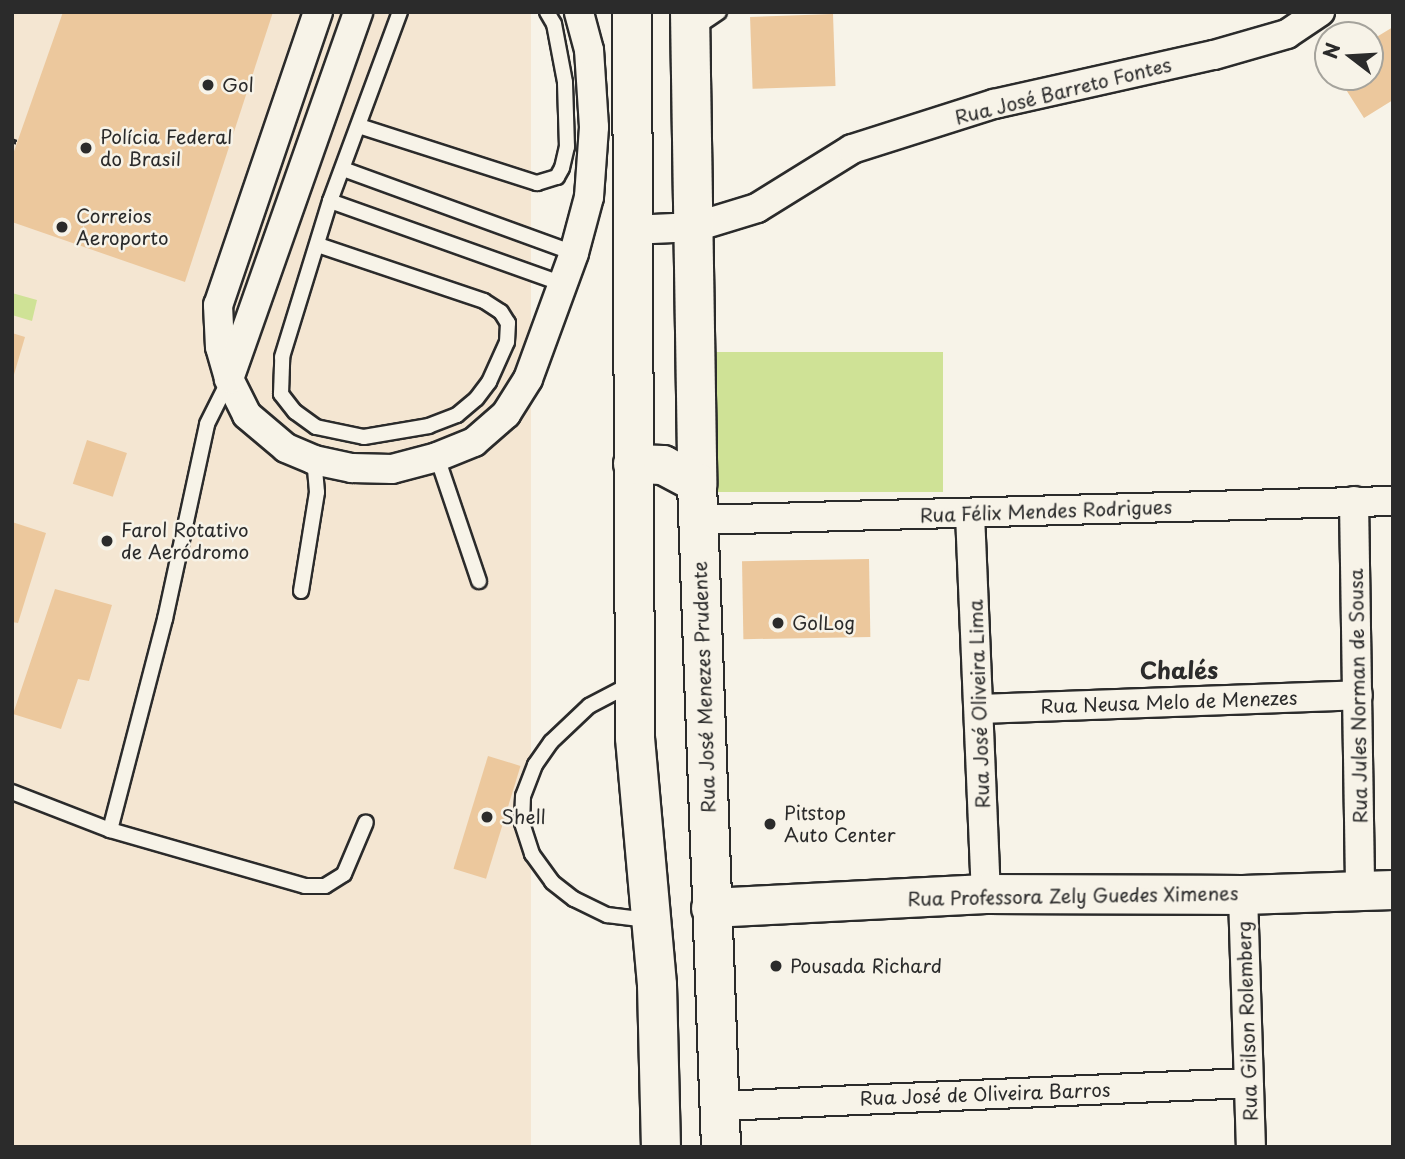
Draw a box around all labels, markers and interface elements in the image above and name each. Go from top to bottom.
north arrow [1314,21,1384,91]
text: N [1315,39,1346,62]
street label: Rua José Barreto Fontes [952,53,1174,129]
place label: Gol [222,74,254,96]
marker: Gol [200,77,216,93]
place label: Polícia Federal do Brasil [100,126,232,170]
marker: Polícia Federal do Brasil [78,140,94,156]
place label: Correios Aeroporto [76,205,168,249]
marker: Correios Aeroporto [54,219,70,235]
street label: Rua Félix Mendes Rodrigues [919,495,1173,527]
place label: Farol Rotativo de Aeródromo [121,519,250,563]
marker: Farol Rotativo de Aeródromo [99,533,115,549]
street label: Rua José Menezes Prudente [688,560,720,814]
street label: Rua Jules Norman de Sousa [1344,567,1372,825]
street label: Rua José Oliveira Lima [964,598,994,810]
place label: GolLog [792,612,855,634]
marker: GolLog [770,615,786,631]
district label: Chalés [1140,656,1218,684]
street label: Rua Neusa Melo de Menezes [1040,686,1298,718]
place label: Pitstop Auto Center [784,802,897,846]
place label: Shell [501,806,546,828]
marker: Shell [479,809,495,825]
marker: Pitstop Auto Center [762,816,778,832]
street label: Rua Professora Zely Guedes Ximenes [906,882,1240,910]
street label: Rua Gilson Rolemberg [1232,919,1262,1123]
place label: Pousada Richard [790,955,942,977]
marker: Pousada Richard [768,958,784,974]
street label: Rua José de Oliveira Barros [858,1078,1112,1110]

